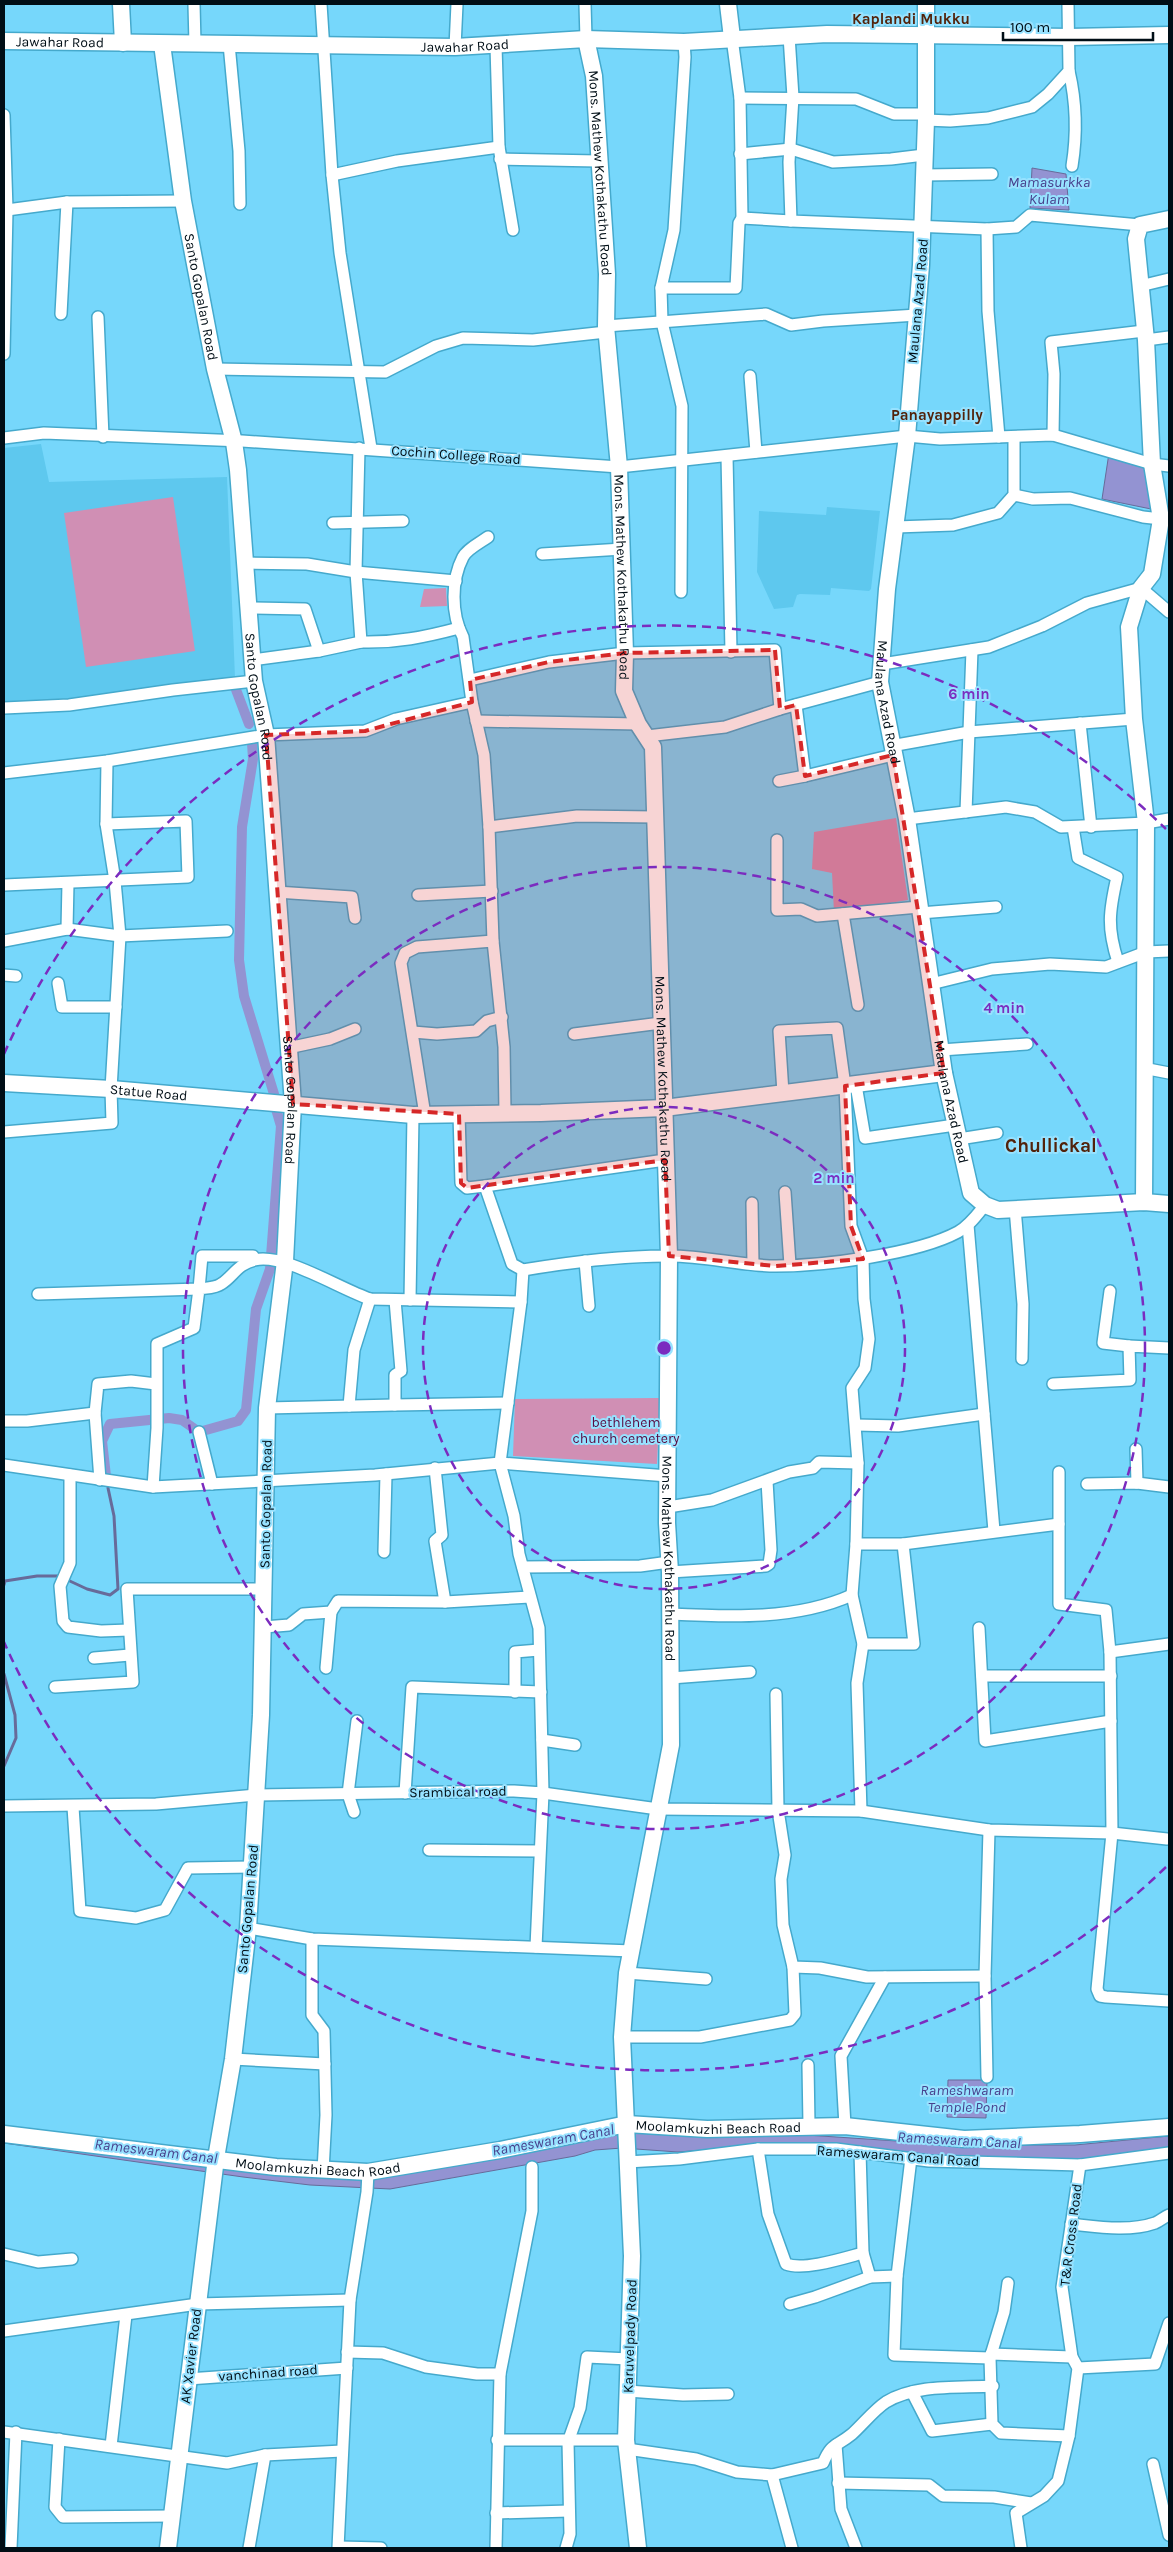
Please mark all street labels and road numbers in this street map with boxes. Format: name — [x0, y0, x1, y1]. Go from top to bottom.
street label: Jawahar Road — [16, 33, 104, 51]
street label: Jawahar Road — [421, 35, 509, 56]
street label: Mons. Mathew Kothakathu Road — [585, 70, 616, 276]
street label: Santo Gopalan Road — [181, 232, 222, 362]
street label: Maulana Azad Road — [904, 238, 932, 364]
street label: Cochin College Road — [391, 442, 521, 468]
street label: Mons. Mathew Kothakathu Road — [611, 474, 634, 680]
street label: Santo Gopalan Road — [242, 632, 276, 761]
street label: Maulana Azad Road — [871, 640, 904, 766]
street label: Mons. Mathew Kothakathu Road — [652, 975, 675, 1182]
street label: Santo Gopalan Road — [280, 1035, 302, 1165]
street label: Maulana Azad Road — [931, 1039, 973, 1165]
street label: Statue Road — [109, 1080, 188, 1104]
street label: Santo Gopalan Road — [256, 1439, 276, 1569]
street label: Mons. Mathew Kothakathu Road — [658, 1455, 679, 1661]
street label: Srambical road — [409, 1783, 507, 1801]
street label: Santo Gopalan Road — [234, 1844, 262, 1974]
street label: Moolamkuzhi Beach Road — [635, 2116, 801, 2138]
street label: Rameswaram Canal Road — [816, 2142, 980, 2170]
street label: Moolamkuzhi Beach Road — [234, 2154, 402, 2181]
street label: T&R Cross Road — [1056, 2183, 1086, 2287]
street label: Karuvelpady Road — [620, 2279, 640, 2393]
street label: AK Xavier Road — [177, 2308, 205, 2404]
street label: vanchinad road — [218, 2361, 318, 2385]

